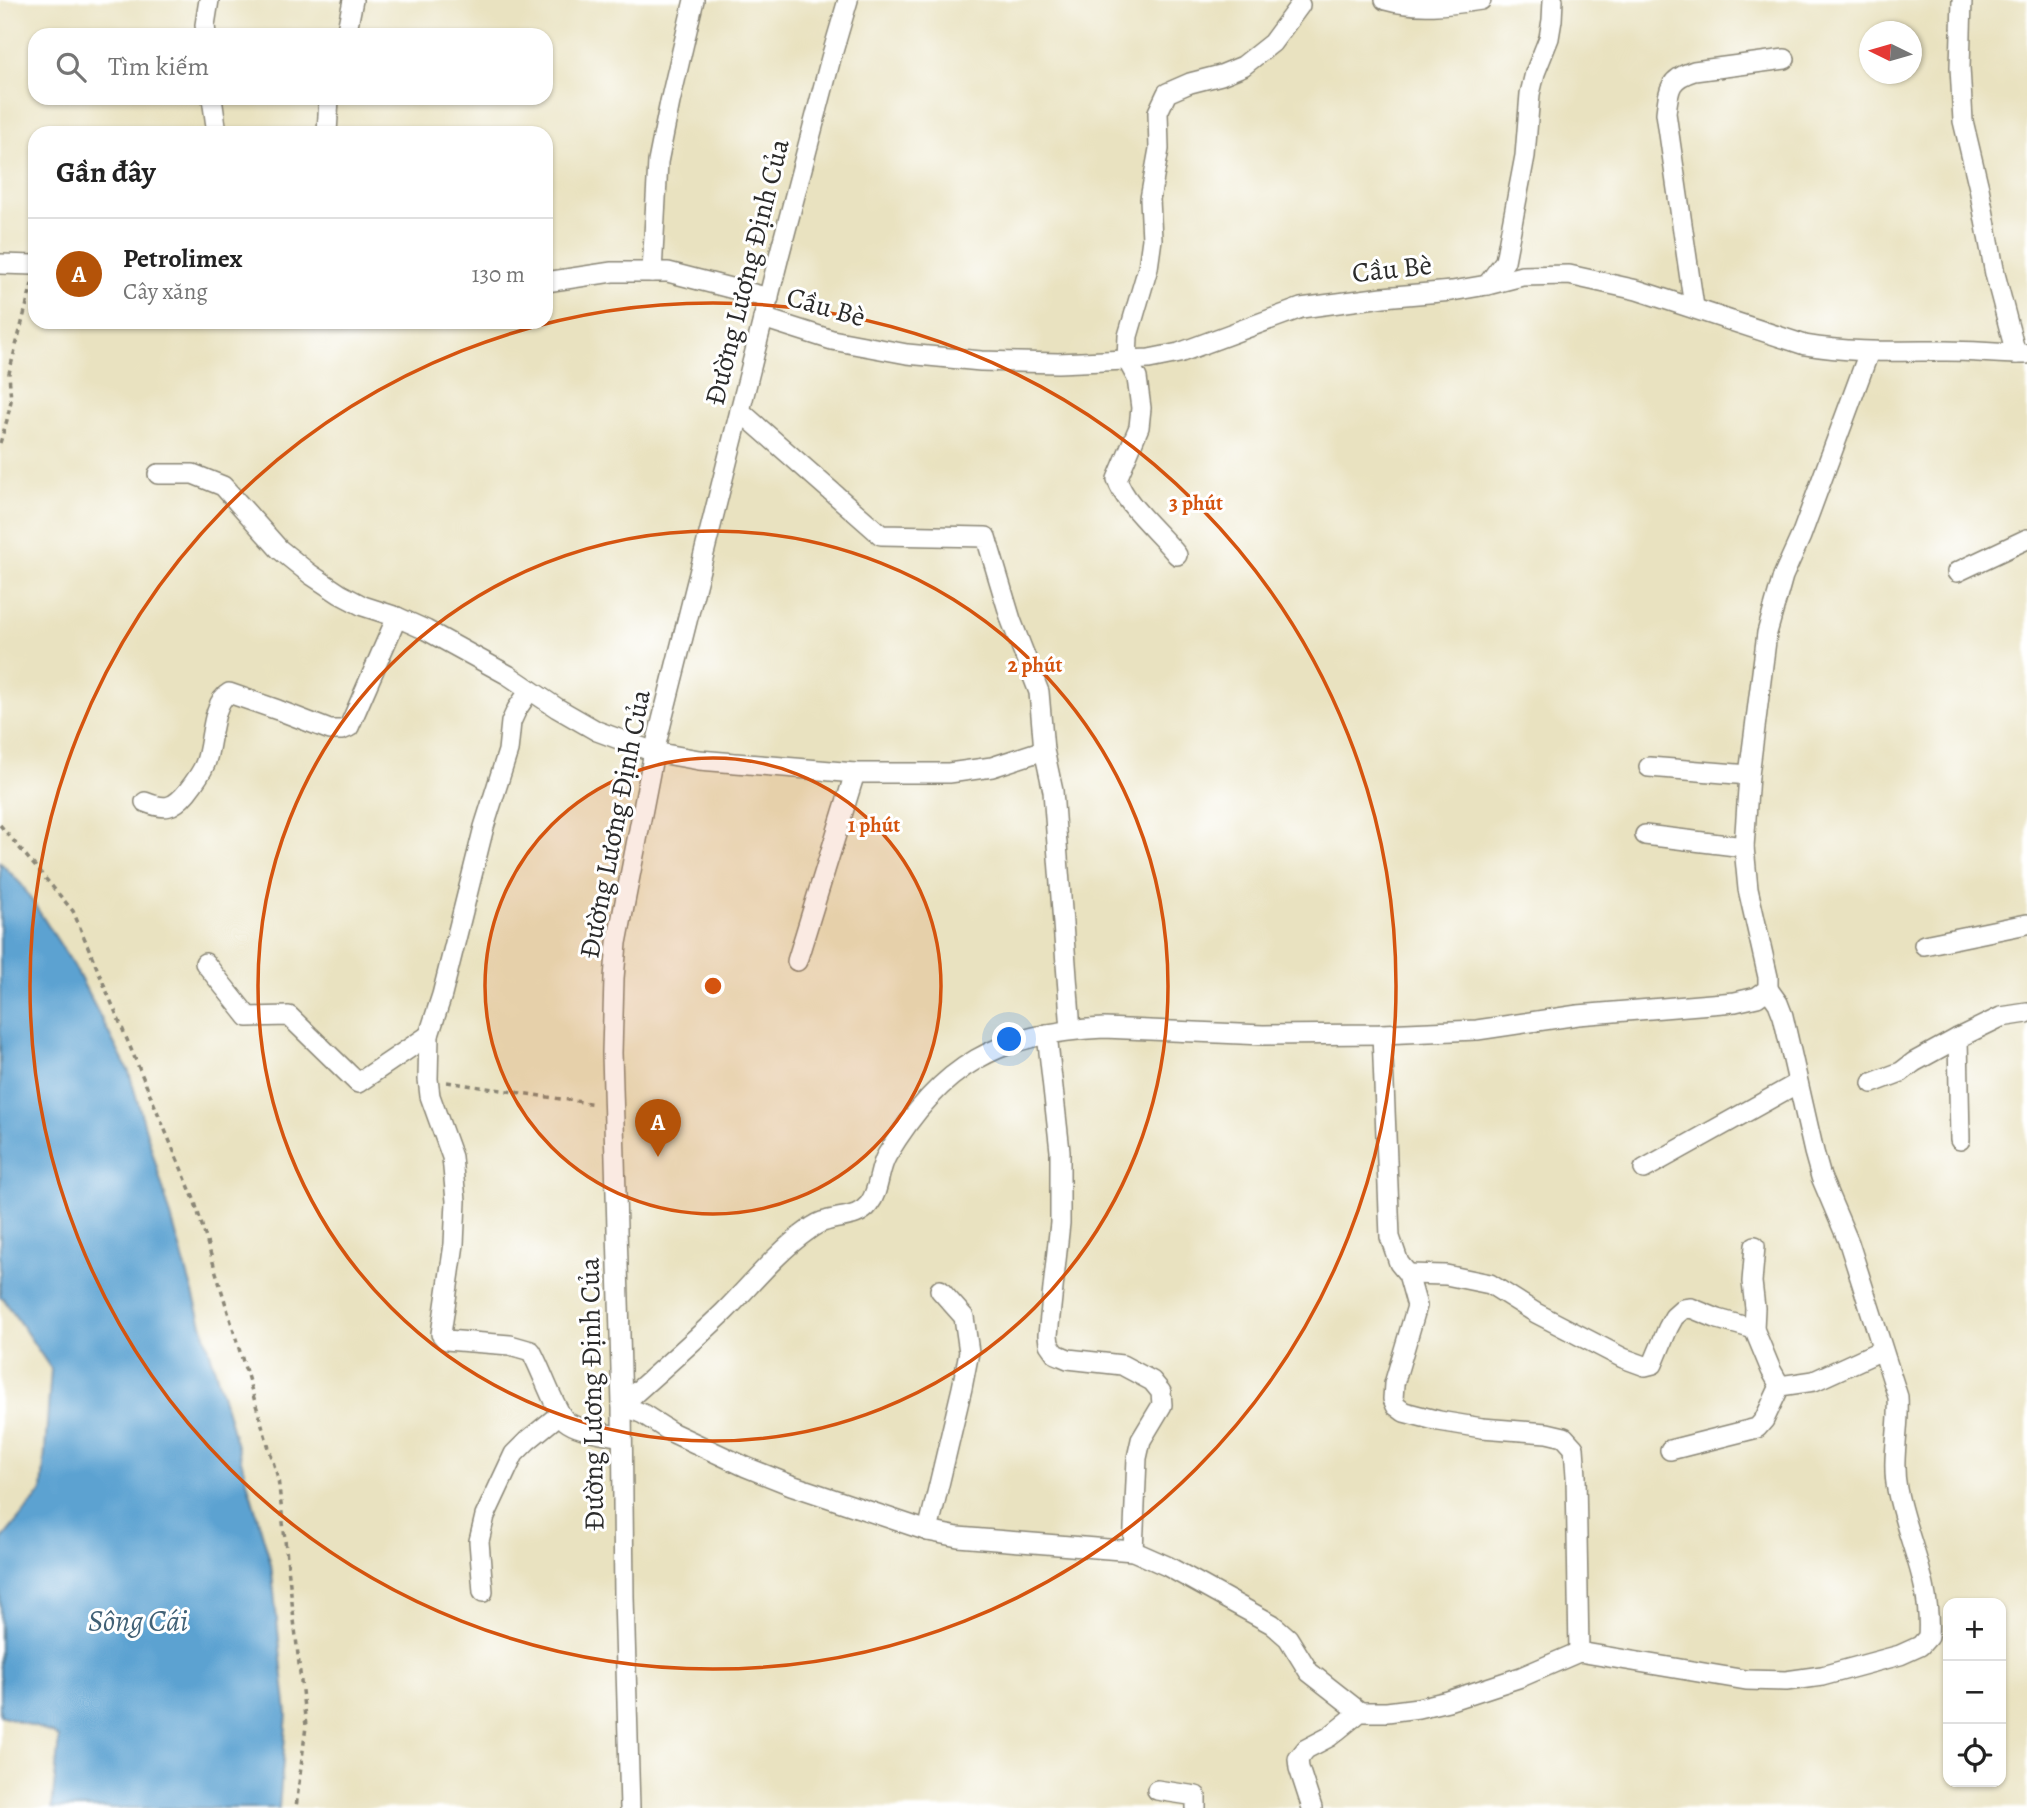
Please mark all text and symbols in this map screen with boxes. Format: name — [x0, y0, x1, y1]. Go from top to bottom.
north arrow — [1859, 21, 1922, 84]
search box — [28, 28, 553, 105]
icon: search — [52, 48, 90, 86]
text: Tìm kiếm — [108, 49, 209, 84]
street label: Đường Lương Định Của — [696, 135, 798, 409]
text: Gần đây — [56, 152, 156, 192]
text: Petrolimex — [123, 241, 242, 276]
street label: Cầu Bè — [1350, 246, 1434, 292]
text: A — [72, 259, 86, 290]
text: 130 m — [472, 259, 525, 290]
text: Cây xăng — [123, 276, 208, 307]
street label: Cầu Bè — [782, 278, 870, 336]
text: 3 phút — [1169, 489, 1223, 517]
text: 2 phút — [1008, 651, 1062, 679]
street label: Đường Lương Định Của — [570, 686, 660, 962]
text: 1 phút — [848, 811, 900, 839]
centre of rings — [701, 974, 725, 998]
your location — [992, 1022, 1026, 1056]
pin: A — [635, 1099, 681, 1157]
street label: Đường Lương Định Của — [571, 1257, 613, 1531]
map controls — [1943, 1598, 2006, 1787]
button: + — [1943, 1598, 2006, 1661]
water label: Sông Cái — [88, 1601, 188, 1641]
button: − — [1943, 1661, 2006, 1724]
button: locate — [1943, 1724, 2006, 1787]

